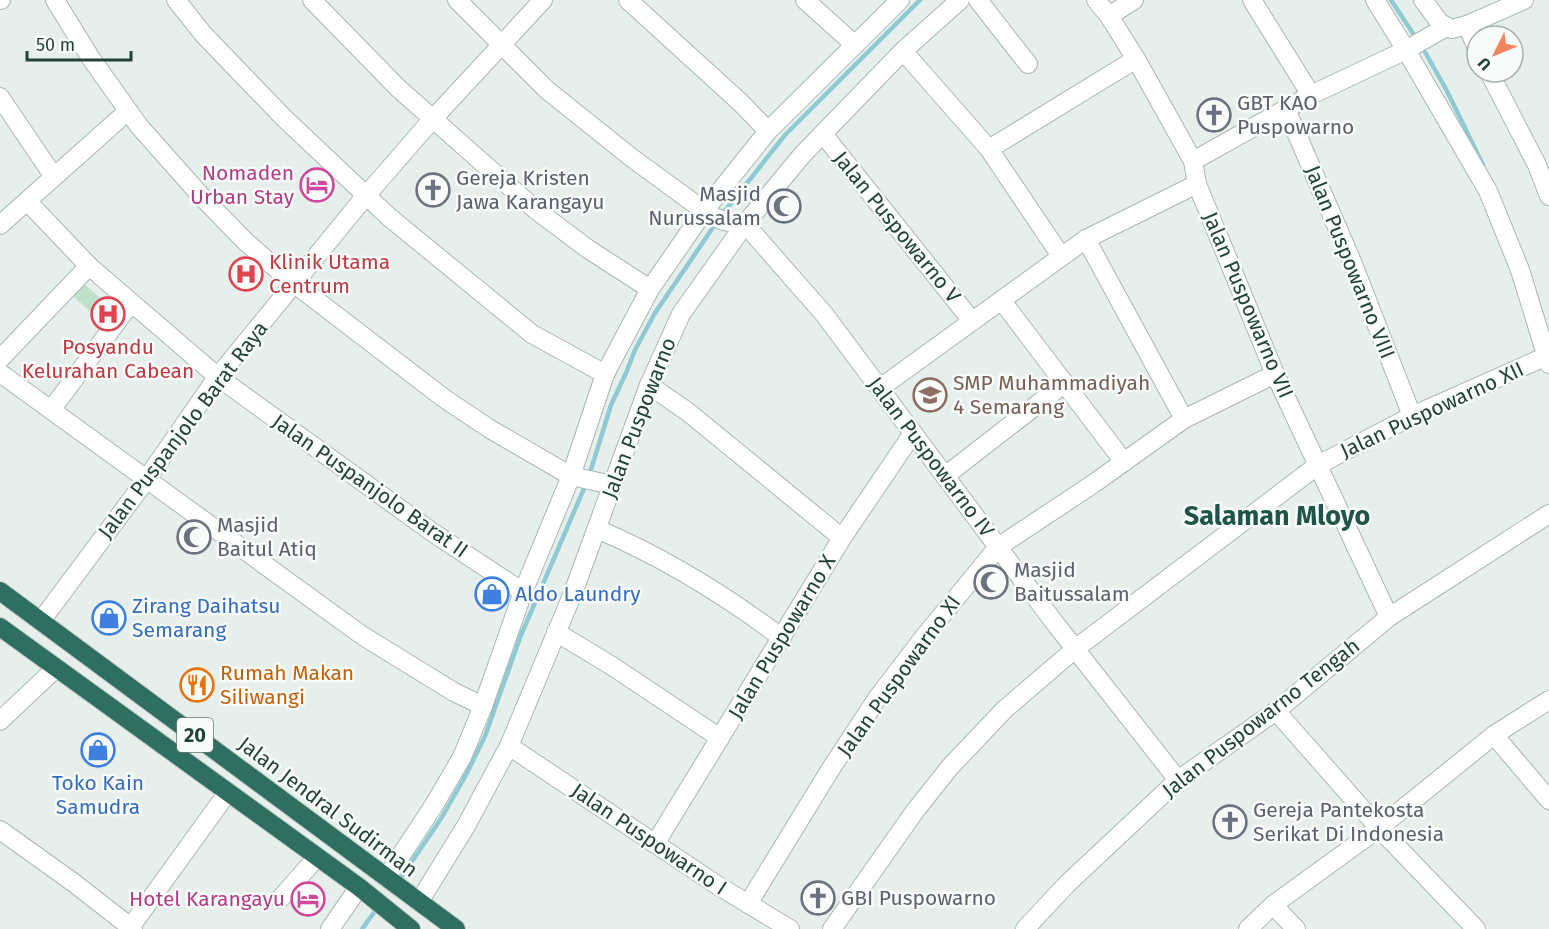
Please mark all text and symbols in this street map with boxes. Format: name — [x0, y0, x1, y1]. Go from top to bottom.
scale bar — [27, 24, 130, 62]
north arrow — [1465, 24, 1525, 84]
text: 50 m — [36, 34, 75, 56]
text: U — [1474, 54, 1495, 74]
place label: GBT KAO Puspowarno — [1237, 90, 1354, 140]
church icon: GBT KAO Puspowarno — [1196, 97, 1232, 133]
street label: Jalan Puspowarno V — [828, 146, 966, 308]
place label: Nomaden Urban Stay — [190, 160, 295, 210]
street label: Jalan Puspowarno VIII — [1299, 162, 1401, 362]
place label: Gereja Kristen Jawa Karangayu — [456, 165, 604, 215]
hotel icon: Nomaden Urban Stay — [299, 167, 335, 203]
church icon: Gereja Kristen Jawa Karangayu — [415, 172, 451, 208]
place label: Masjid Nurussalam — [648, 181, 761, 231]
mosque icon: Masjid Nurussalam — [766, 188, 802, 224]
street label: Jalan Puspowarno VII — [1197, 208, 1299, 402]
place label: Klinik Utama Centrum — [269, 249, 390, 299]
hospital icon: Klinik Utama Centrum — [228, 256, 264, 292]
hospital icon: Posyandu Kelurahan Cabean — [90, 296, 126, 332]
street label: Jalan Puspanjolo Barat Raya — [93, 316, 273, 544]
place label: Posyandu Kelurahan Cabean — [22, 334, 194, 384]
street label: Jalan Puspowarno — [596, 334, 682, 502]
street label: Jalan Puspowarno XII — [1336, 356, 1528, 464]
place label: SMP Muhammadiyah 4 Semarang — [953, 370, 1150, 420]
street label: Jalan Puspowarno IV — [862, 372, 1000, 542]
school or university icon: SMP Muhammadiyah 4 Semarang — [912, 377, 948, 413]
street label: Jalan Puspanjolo Barat II — [267, 408, 473, 564]
district label: Salaman Mloyo — [1184, 500, 1370, 532]
place label: Masjid Baitul Atiq — [217, 512, 317, 562]
mosque icon: Masjid Baitul Atiq — [176, 519, 212, 555]
street label: Jalan Puspowarno X — [723, 550, 842, 724]
place label: Masjid Baitussalam — [1014, 557, 1130, 607]
mosque icon: Masjid Baitussalam — [973, 564, 1009, 600]
shop icon: Aldo Laundry — [474, 576, 510, 612]
place label: Aldo Laundry — [515, 581, 641, 607]
street label: Jalan Puspowarno XI — [832, 590, 966, 762]
place label: Zirang Daihatsu Semarang — [132, 593, 280, 643]
shop icon: Zirang Daihatsu Semarang — [91, 600, 127, 636]
street label: Jalan Puspowarno Tengah — [1157, 633, 1365, 803]
place label: Rumah Makan Siliwangi — [220, 660, 354, 710]
restaurant icon: Rumah Makan Siliwangi — [179, 667, 215, 703]
road number: 20 — [177, 718, 213, 752]
street label: Jalan Jendral Sudirman — [233, 731, 423, 883]
shop icon: Toko Kain Samudra — [80, 732, 116, 768]
place label: Toko Kain Samudra — [52, 770, 144, 820]
street label: Jalan Puspowarno I — [566, 777, 732, 901]
place label: Gereja Pantekosta Serikat Di Indonesia — [1253, 797, 1444, 847]
church icon: Gereja Pantekosta Serikat Di Indonesia — [1212, 804, 1248, 840]
church icon: GBI Puspowarno — [800, 880, 836, 916]
hotel icon: Hotel Karangayu — [290, 881, 326, 917]
place label: GBI Puspowarno — [841, 885, 996, 911]
place label: Hotel Karangayu — [129, 886, 285, 912]

